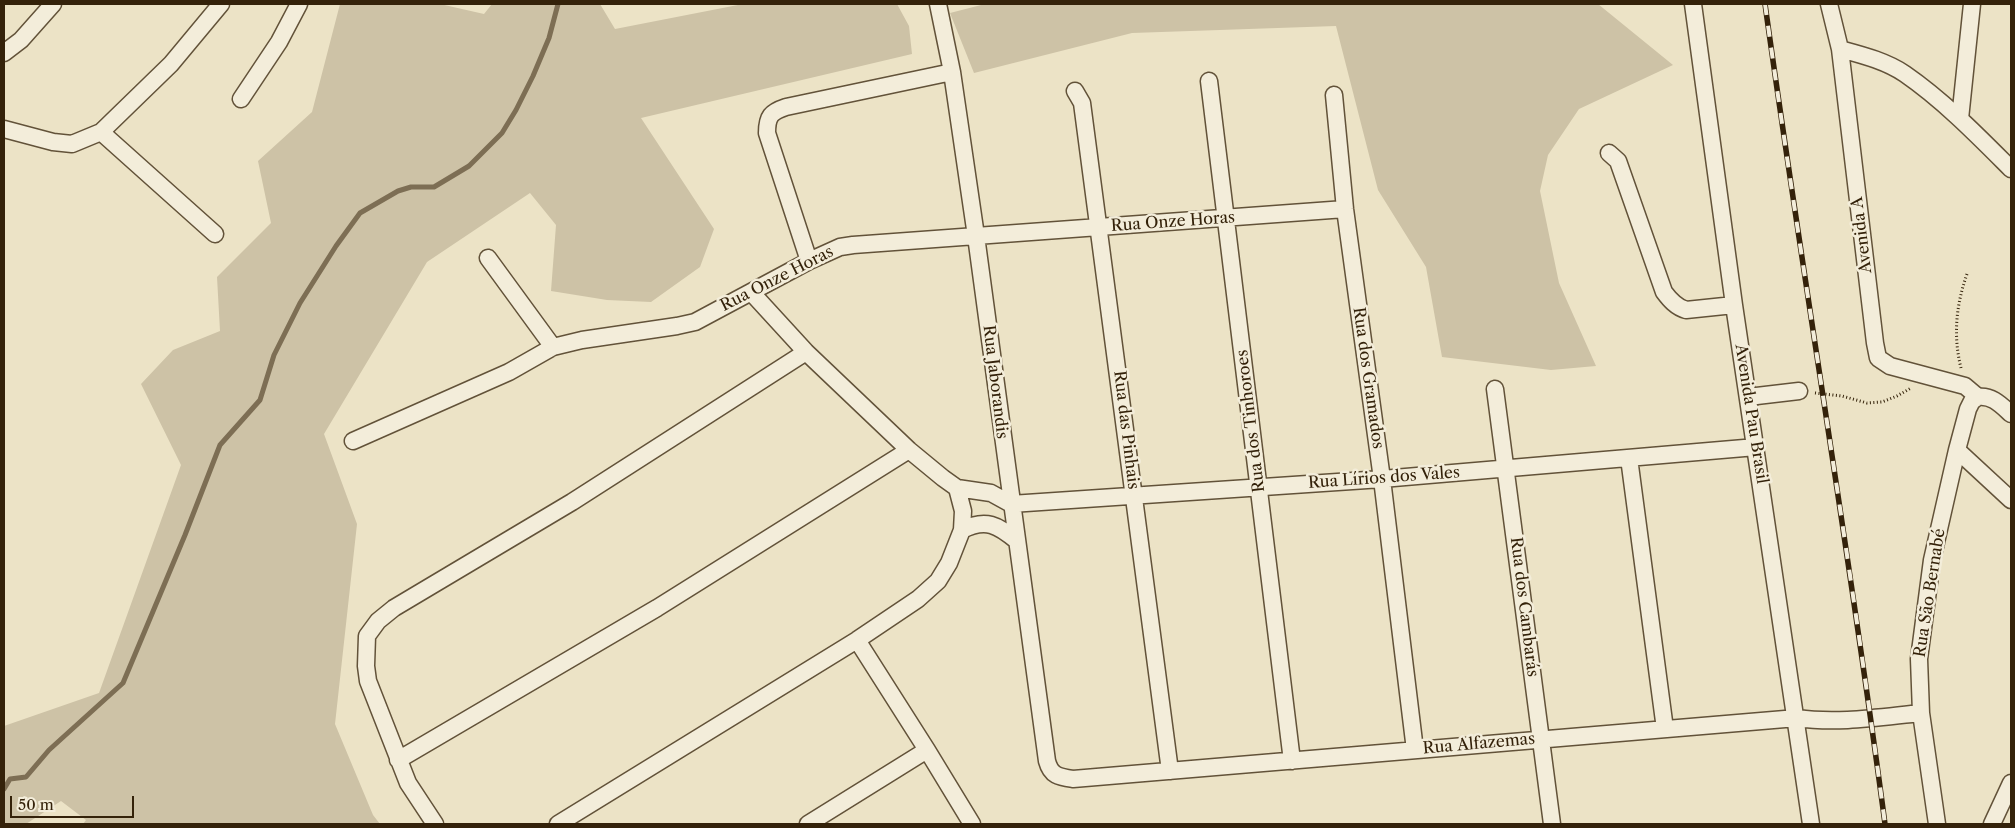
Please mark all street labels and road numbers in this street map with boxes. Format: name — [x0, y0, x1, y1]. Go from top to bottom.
street label: Avenida A — [1848, 196, 1876, 274]
street label: Rua Onze Horas — [1110, 208, 1236, 236]
street label: Rua Onze Horas — [717, 242, 837, 316]
street label: Rua dos Gramados — [1349, 306, 1387, 450]
street label: Rua Jaborandis — [979, 324, 1011, 440]
street label: Avenida Pau Brasil — [1730, 343, 1772, 485]
street label: Rua dos Tinhoroes — [1233, 348, 1269, 494]
street label: Rua das Pinhais — [1109, 370, 1143, 490]
street label: Rua Lírios dos Vales — [1307, 463, 1461, 493]
street label: Rua São Bernabé — [1910, 527, 1950, 659]
street label: Rua dos Cambarás — [1506, 536, 1542, 678]
street label: Rua Alfazemas — [1422, 730, 1536, 758]

